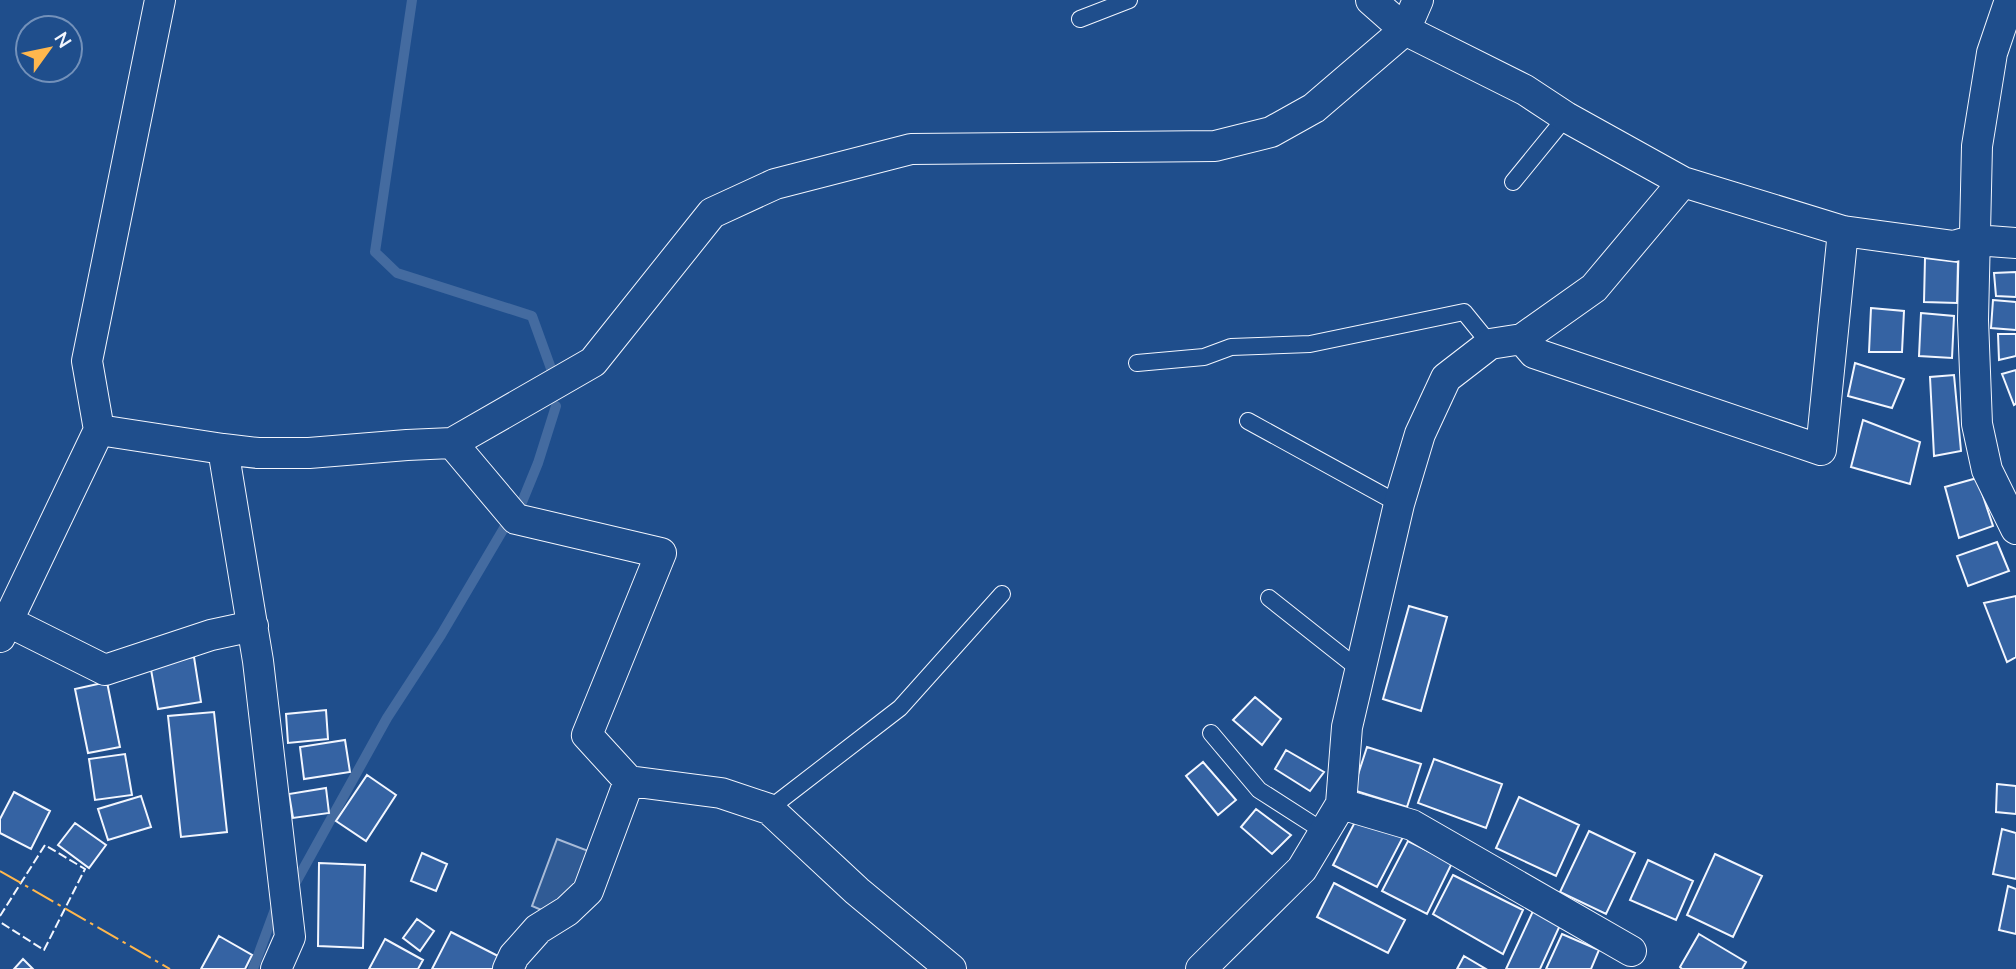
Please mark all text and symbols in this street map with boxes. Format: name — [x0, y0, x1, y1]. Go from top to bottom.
north arrow — [14, 14, 84, 84]
text: N — [48, 27, 77, 53]

